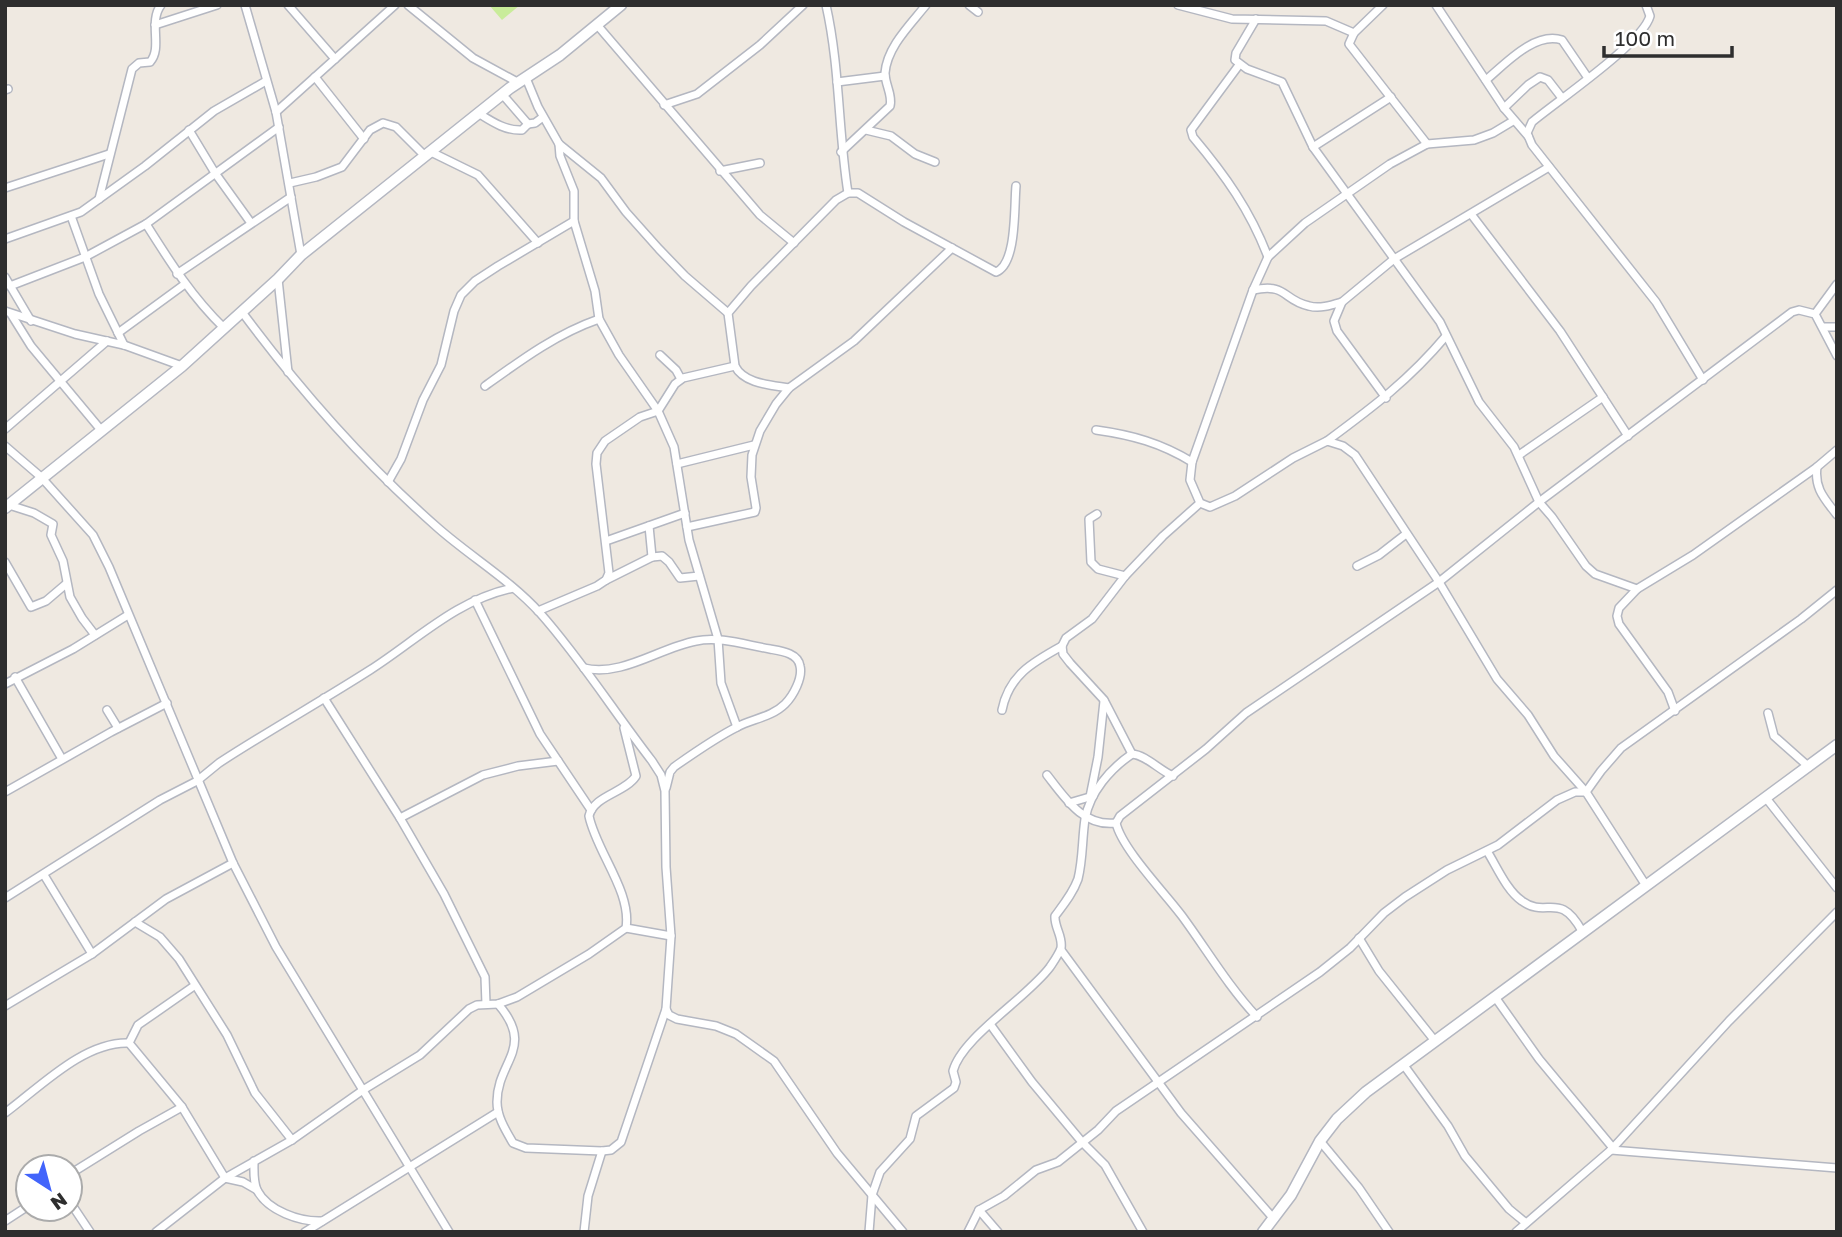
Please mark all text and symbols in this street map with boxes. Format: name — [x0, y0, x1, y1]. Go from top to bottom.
scale bar — [1604, 14, 1732, 58]
text: 100 m — [1615, 25, 1675, 51]
north arrow — [14, 1153, 84, 1223]
text: N — [47, 1189, 72, 1216]

